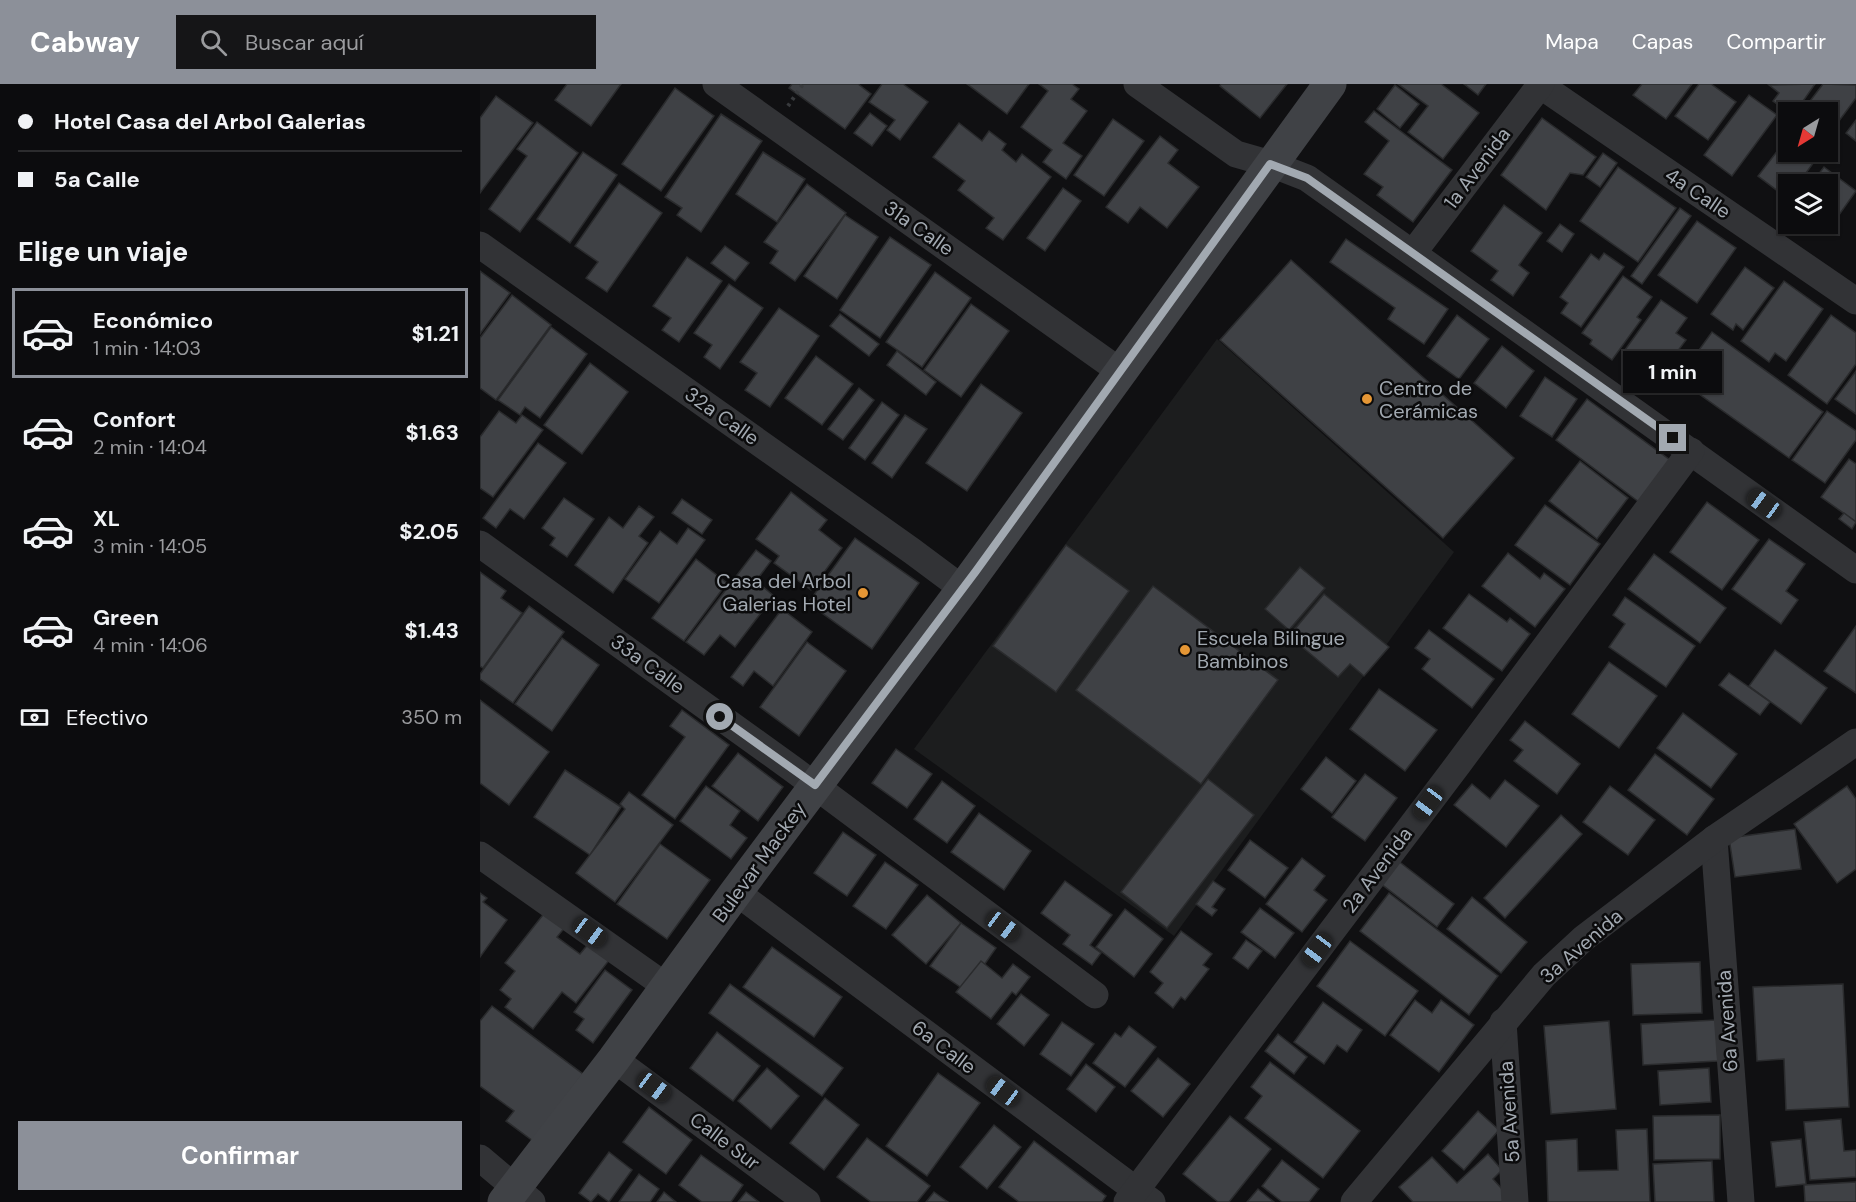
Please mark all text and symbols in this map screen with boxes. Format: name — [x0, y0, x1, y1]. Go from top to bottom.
search box — [176, 15, 596, 69]
text: Cabway — [30, 24, 140, 61]
icon: search — [197, 26, 230, 59]
text: Buscar aquí — [245, 28, 364, 57]
text: Mapa — [1545, 28, 1599, 56]
text: Capas — [1632, 28, 1693, 56]
text: Compartir — [1726, 28, 1826, 56]
north arrow — [1778, 102, 1838, 162]
map controls — [1778, 102, 1838, 234]
text: Hotel Casa del Arbol Galerias — [54, 107, 366, 136]
street label: 1a Avenida — [1438, 122, 1516, 214]
street label: 4a Calle — [1660, 162, 1736, 224]
text: 5a Calle — [54, 165, 140, 194]
button: layers — [1778, 174, 1838, 234]
street label: 31a Calle — [879, 195, 959, 261]
text: Elige un viaje — [18, 234, 188, 269]
icon: car — [21, 306, 75, 360]
text: Económico — [93, 306, 213, 335]
text: $1.21 — [411, 319, 459, 348]
text: 1 min · 14:03 — [93, 335, 201, 361]
callout: 1 min — [1624, 351, 1722, 393]
text: 1 min — [1648, 359, 1697, 385]
place label: Centro de Cerámicas — [1379, 375, 1478, 424]
street label: 32a Calle — [680, 381, 764, 451]
marker: Centro de Cerámicas — [1360, 392, 1374, 406]
icon: car — [21, 405, 75, 459]
text: Confort — [93, 405, 176, 434]
text: $1.63 — [406, 418, 459, 447]
route end — [1659, 424, 1686, 451]
text: 2 min · 14:04 — [93, 434, 207, 460]
car — [1744, 486, 1784, 522]
icon: car — [21, 504, 75, 558]
text: XL — [93, 504, 120, 533]
text: $2.05 — [399, 517, 459, 546]
text: 3 min · 14:05 — [93, 533, 207, 559]
place label: Casa del Arbol Galerias Hotel — [716, 568, 851, 617]
marker: Casa del Arbol Galerias Hotel — [856, 586, 870, 600]
icon: car — [21, 603, 75, 657]
text: Green — [93, 603, 159, 632]
text: $1.43 — [405, 616, 459, 645]
place label: Escuela Bilingue Bambinos — [1197, 625, 1345, 674]
street label: 33a Calle — [606, 628, 690, 700]
text: 4 min · 14:06 — [93, 632, 208, 658]
marker: Escuela Bilingue Bambinos — [1178, 643, 1192, 657]
icon: cash — [18, 701, 51, 734]
text: Efectivo — [66, 703, 148, 732]
route start — [706, 703, 733, 730]
text: 350 m — [401, 704, 462, 730]
car — [1410, 783, 1446, 823]
street label: Bulevar Mackey — [706, 796, 812, 928]
street label: 2a Avenida — [1336, 822, 1418, 918]
street label: 3a Avenida — [1534, 903, 1628, 989]
car — [983, 908, 1023, 944]
car — [570, 914, 610, 950]
car — [1299, 930, 1335, 970]
street label: 6a Avenida — [1710, 969, 1744, 1073]
street label: 6a Calle — [907, 1014, 981, 1080]
street label: 5a Avenida — [1492, 1060, 1526, 1164]
car — [634, 1069, 674, 1105]
car — [983, 1073, 1023, 1109]
street label: Calle Sur — [685, 1106, 765, 1176]
button: Confirmar — [18, 1121, 462, 1190]

